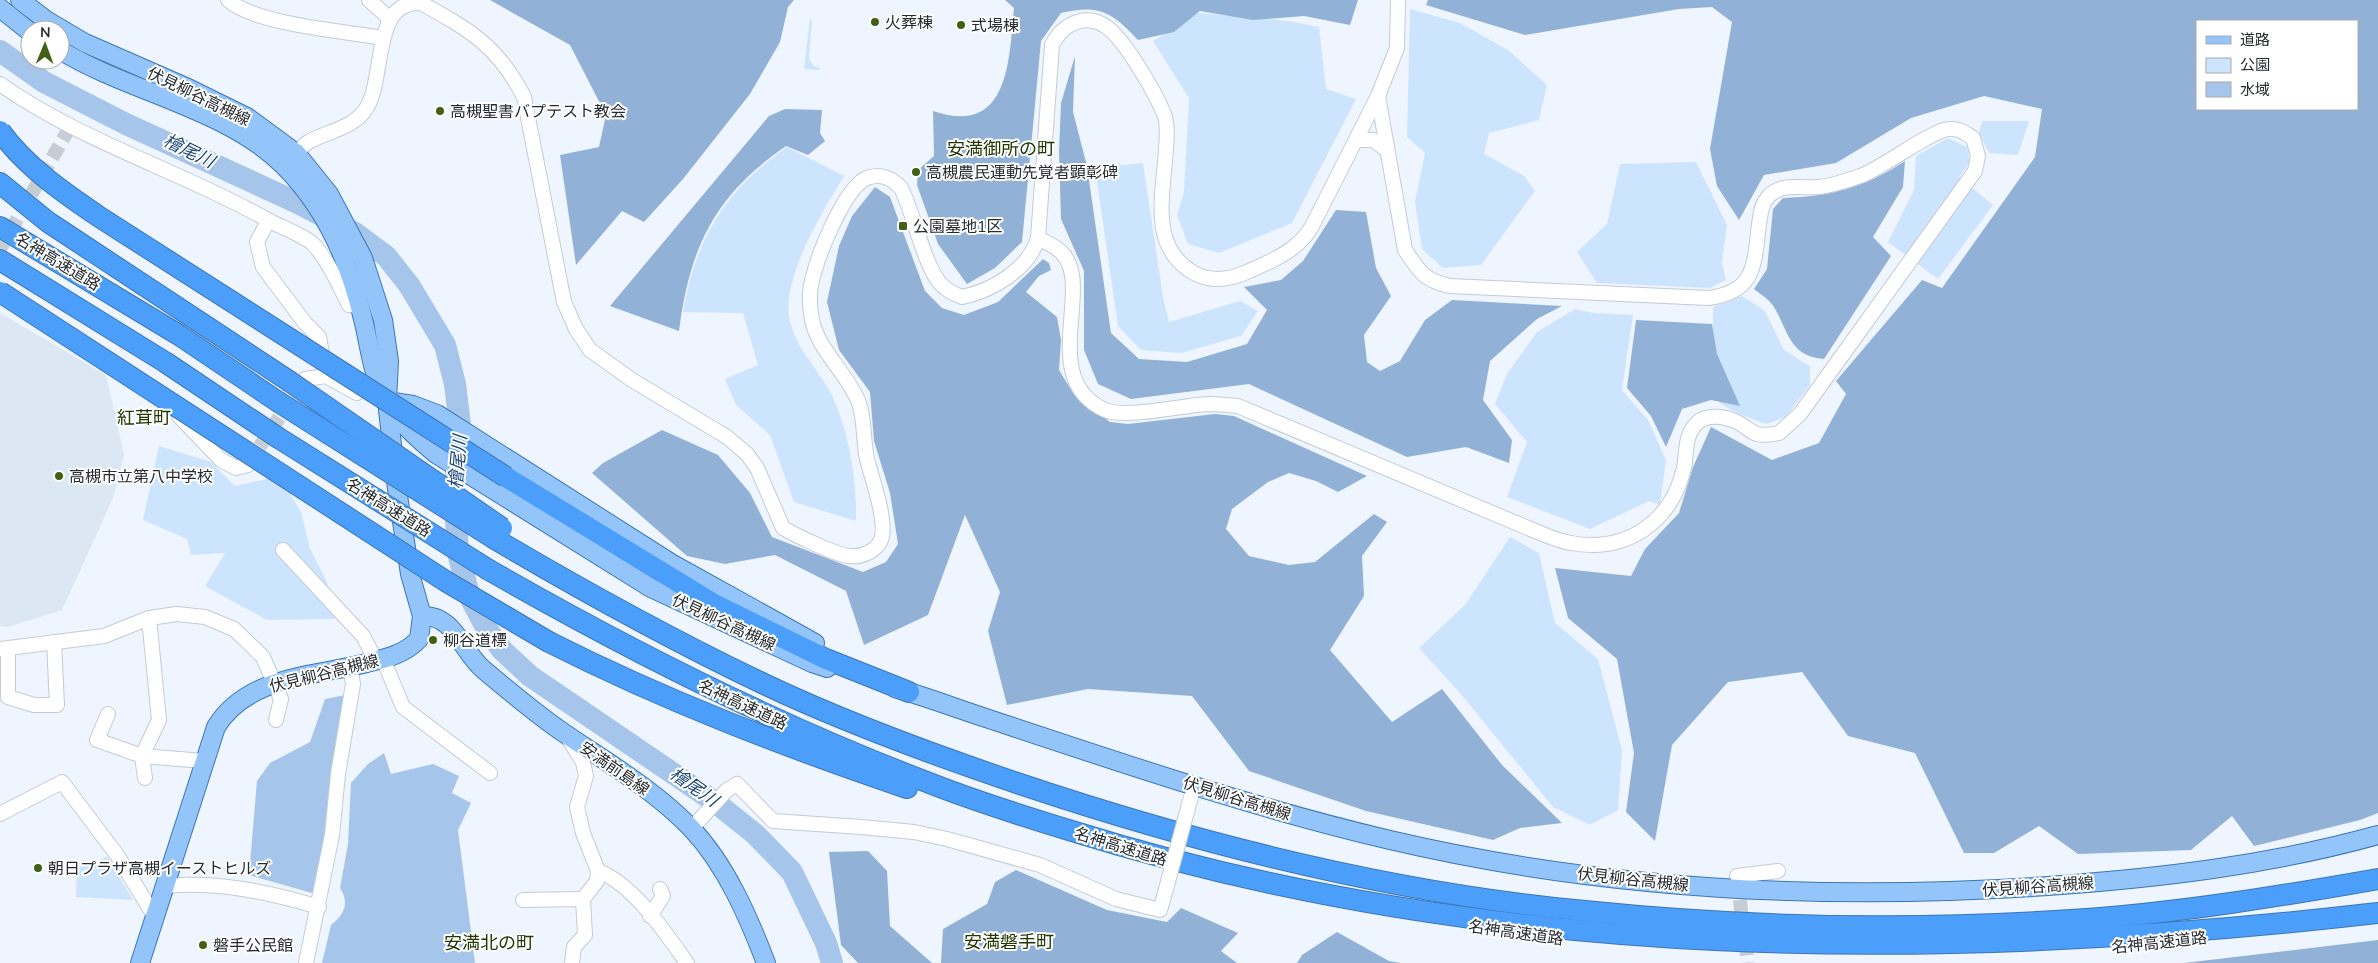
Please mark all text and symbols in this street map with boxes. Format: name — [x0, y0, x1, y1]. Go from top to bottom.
place label: 火葬棟 — [885, 12, 933, 34]
place label: 式場棟 — [971, 15, 1019, 37]
marker: 火葬棟 — [869, 16, 881, 28]
marker: 式場棟 — [955, 19, 967, 31]
north arrow — [20, 20, 70, 70]
legend — [2196, 20, 2358, 110]
text: N — [40, 23, 51, 42]
text: 道路 — [2240, 30, 2270, 50]
text: 公園 — [2240, 55, 2270, 75]
street label: 伏見柳谷高槻線 — [143, 62, 254, 131]
text: 水域 — [2240, 80, 2270, 100]
place label: 高槻聖書バプテスト教会 — [450, 101, 626, 123]
marker: 高槻聖書バプテスト教会 — [434, 105, 446, 117]
water label: 檜尾川 — [159, 128, 220, 174]
district label: 安満御所の町 — [947, 137, 1055, 161]
place label: 高槻農民運動先覚者顕彰碑 — [926, 162, 1118, 184]
marker: 高槻農民運動先覚者顕彰碑 — [910, 166, 922, 178]
place label: 公園墓地1区 — [913, 216, 1003, 238]
marker: 公園墓地1区 — [897, 220, 909, 232]
street label: 名神高速道路 — [11, 228, 104, 296]
district label: 紅茸町 — [117, 406, 171, 430]
water label: 檜尾川 — [444, 432, 472, 490]
place label: 高槻市立第八中学校 — [69, 466, 213, 488]
marker: 高槻市立第八中学校 — [53, 470, 65, 482]
street label: 名神高速道路 — [342, 473, 435, 543]
street label: 伏見柳谷高槻線 — [668, 589, 779, 657]
place label: 柳谷道標 — [443, 630, 507, 652]
marker: 柳谷道標 — [427, 634, 439, 646]
street label: 伏見柳谷高槻線 — [267, 650, 381, 698]
street label: 名神高速道路 — [694, 675, 791, 735]
street label: 安満前島線 — [575, 737, 654, 801]
water label: 檜尾川 — [665, 762, 725, 813]
street label: 伏見柳谷高槻線 — [1180, 772, 1293, 826]
street label: 名神高速道路 — [1072, 822, 1170, 872]
place label: 朝日プラザ高槻イーストヒルズ — [48, 858, 271, 880]
marker: 朝日プラザ高槻イーストヒルズ — [32, 862, 44, 874]
street label: 伏見柳谷高槻線 — [1576, 863, 1690, 897]
street label: 伏見柳谷高槻線 — [1981, 872, 2095, 902]
street label: 名神高速道路 — [1467, 915, 1565, 951]
street label: 名神高速道路 — [2110, 927, 2208, 959]
district label: 安満磐手町 — [964, 930, 1054, 954]
district label: 安満北の町 — [444, 931, 534, 955]
place label: 磐手公民館 — [213, 935, 293, 957]
marker: 磐手公民館 — [197, 939, 209, 951]

